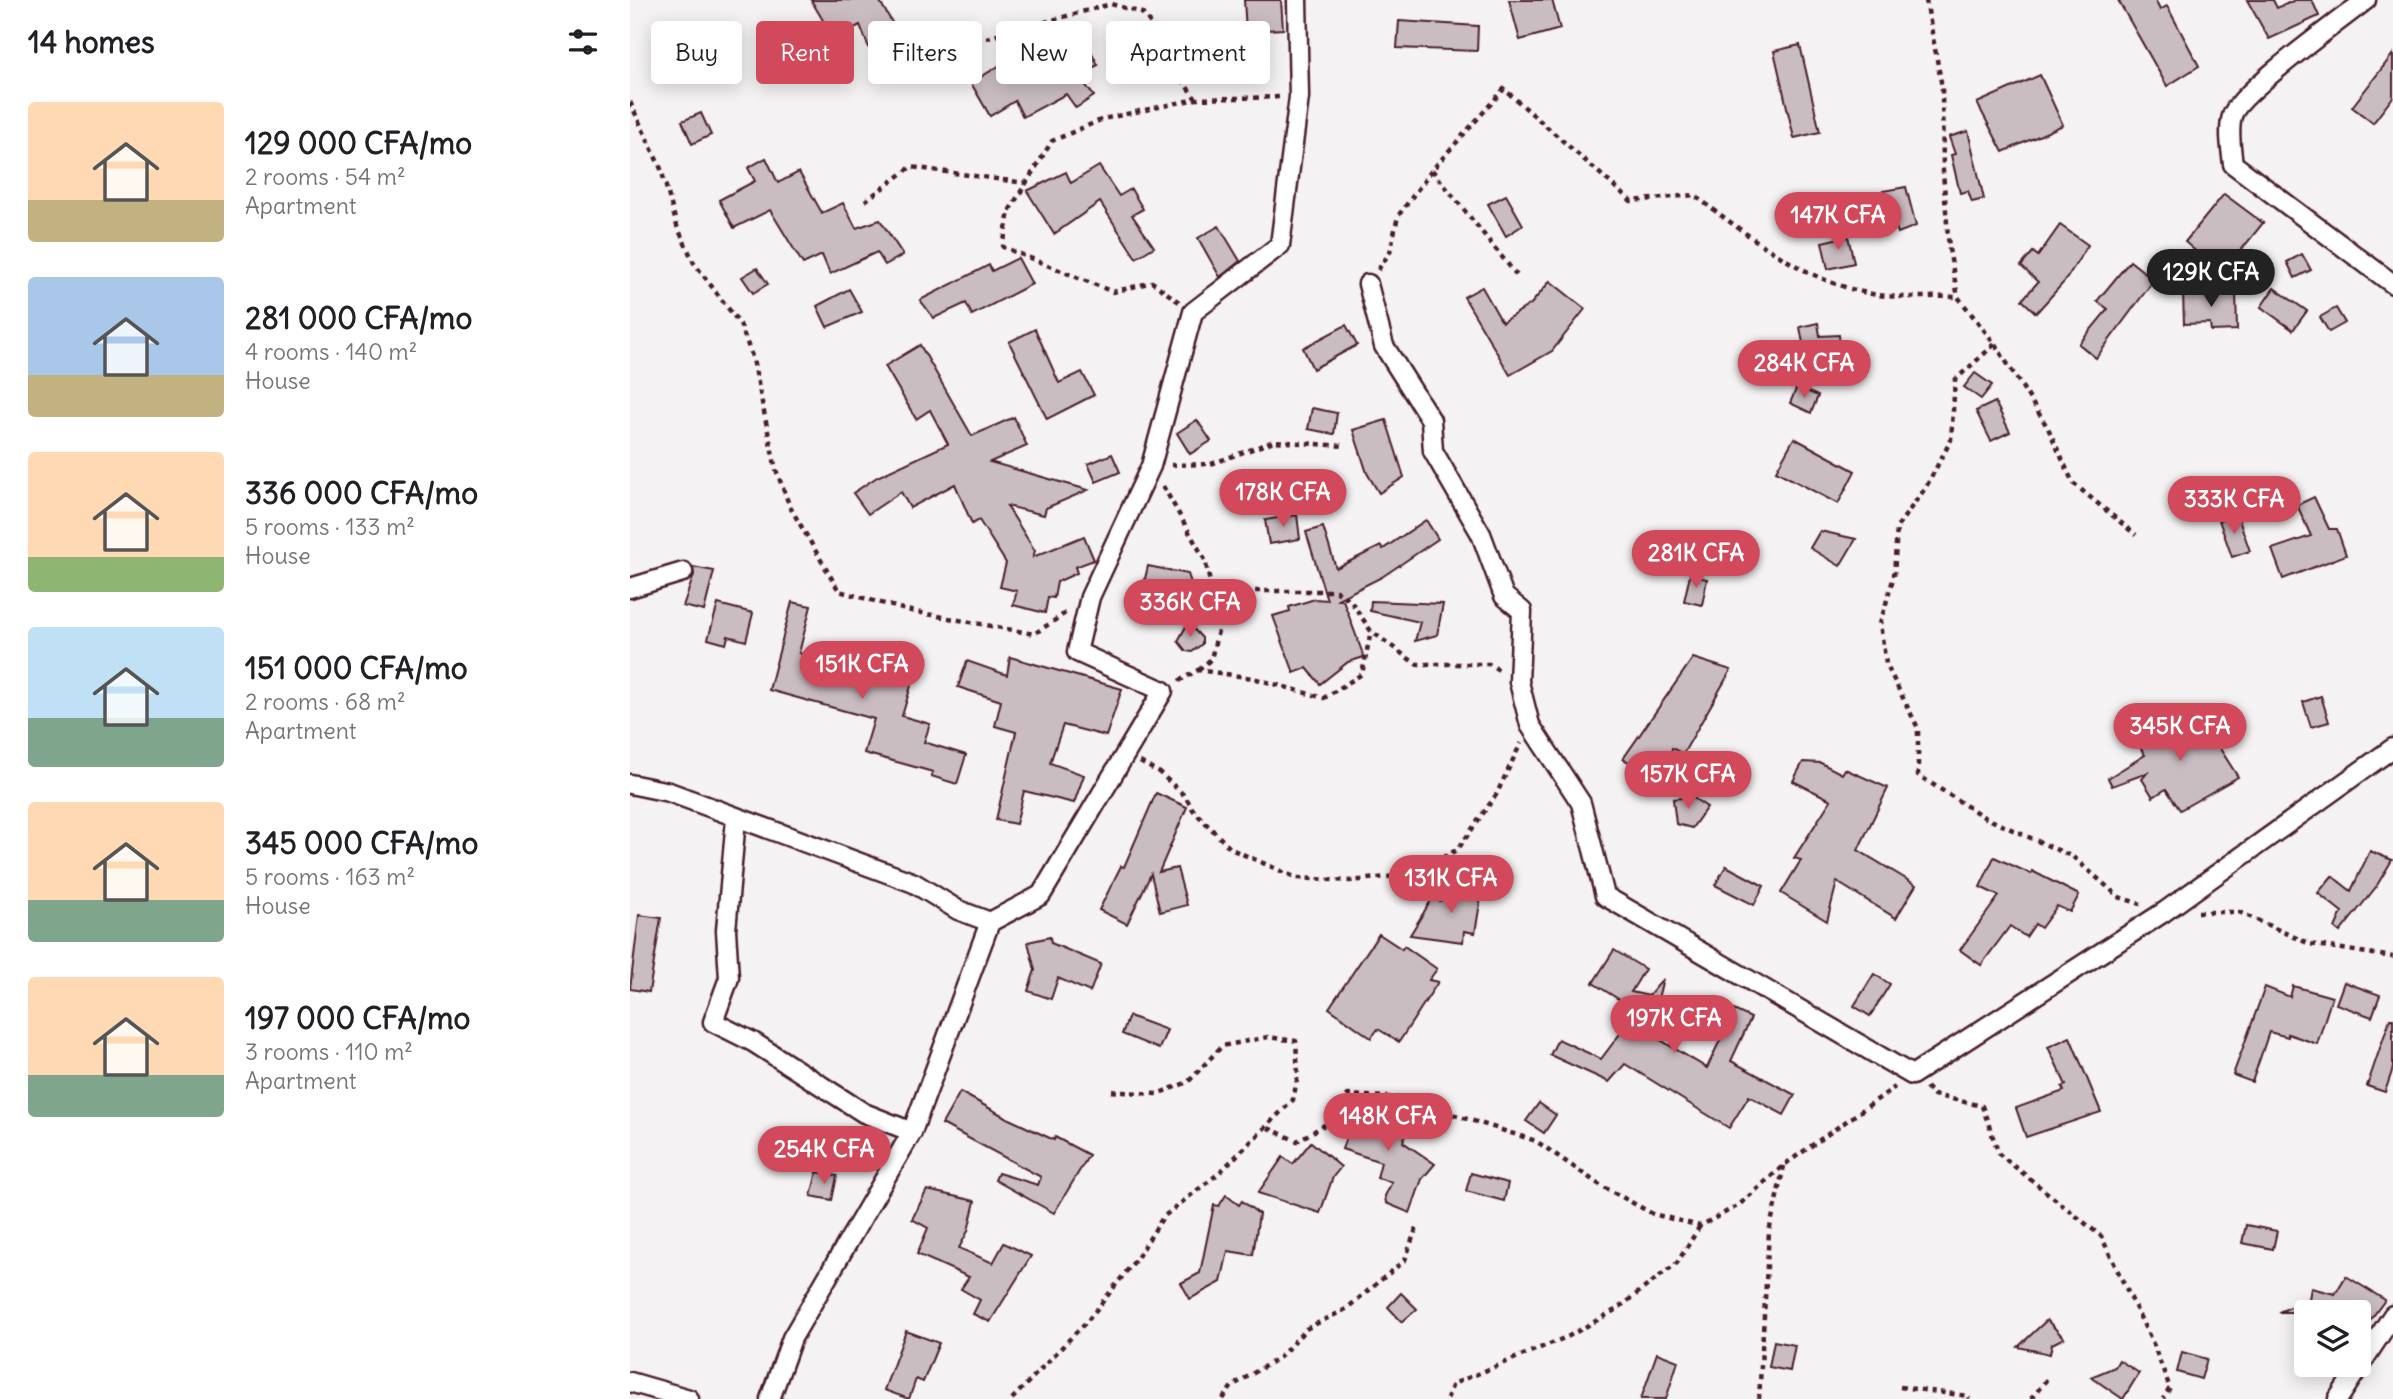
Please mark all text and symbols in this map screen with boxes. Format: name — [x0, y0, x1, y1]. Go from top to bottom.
chip: Buy — [651, 21, 742, 84]
chip: Rent — [756, 21, 854, 84]
chip: Filters — [868, 21, 982, 84]
chip: New — [996, 21, 1092, 84]
chip: Apartment — [1106, 21, 1270, 84]
text: 14 homes — [28, 23, 155, 61]
icon: filters — [564, 23, 602, 61]
text: 129 000 CFA/mo — [245, 124, 472, 162]
icon: home — [84, 130, 168, 214]
text: 2 rooms · 54 m² — [245, 162, 406, 191]
text: Apartment — [245, 191, 357, 220]
pin: 147K CFA — [1766, 192, 1910, 252]
text: 147K CFA — [1791, 200, 1885, 229]
pin: 129K CFA — [2139, 250, 2283, 309]
text: 129K CFA — [2163, 257, 2259, 286]
text: 281 000 CFA/mo — [245, 299, 472, 337]
icon: home — [84, 305, 168, 389]
text: 4 rooms · 140 m² — [245, 337, 417, 366]
pin: 284K CFA — [1732, 340, 1876, 400]
text: 284K CFA — [1754, 348, 1854, 377]
text: House — [245, 366, 311, 395]
pin: 178K CFA — [1211, 470, 1355, 529]
text: 336 000 CFA/mo — [245, 474, 478, 512]
pin: 333K CFA — [2162, 476, 2306, 536]
text: 178K CFA — [1235, 477, 1331, 506]
icon: home — [84, 480, 168, 564]
text: 333K CFA — [2184, 484, 2284, 513]
text: 5 rooms · 133 m² — [245, 512, 415, 541]
pin: 281K CFA — [1624, 530, 1768, 590]
text: 281K CFA — [1648, 538, 1744, 567]
text: House — [245, 541, 311, 570]
pin: 336K CFA — [1118, 580, 1262, 639]
text: 336K CFA — [1140, 587, 1240, 616]
pin: 151K CFA — [790, 642, 934, 701]
text: 151 000 CFA/mo — [245, 649, 468, 687]
text: 151K CFA — [816, 649, 908, 678]
icon: home — [84, 655, 168, 739]
text: 2 rooms · 68 m² — [245, 687, 406, 716]
pin: 345K CFA — [2108, 704, 2252, 763]
text: 345K CFA — [2129, 711, 2231, 740]
text: Apartment — [245, 716, 357, 745]
pin: 157K CFA — [1616, 752, 1760, 811]
text: 157K CFA — [1640, 759, 1736, 788]
text: 345 000 CFA/mo — [245, 824, 478, 862]
icon: home — [84, 830, 168, 914]
pin: 131K CFA — [1379, 856, 1523, 915]
text: 5 rooms · 163 m² — [245, 862, 415, 891]
text: 131K CFA — [1405, 863, 1497, 892]
text: House — [245, 891, 311, 920]
pin: 197K CFA — [1602, 996, 1746, 1055]
text: 197 000 CFA/mo — [245, 999, 470, 1037]
text: 197K CFA — [1626, 1003, 1722, 1032]
icon: home — [84, 1005, 168, 1089]
text: 3 rooms · 110 m² — [245, 1037, 413, 1066]
text: Apartment — [245, 1066, 357, 1095]
pin: 148K CFA — [1316, 1094, 1460, 1153]
text: 148K CFA — [1339, 1101, 1437, 1130]
pin: 254K CFA — [752, 1126, 896, 1186]
text: 254K CFA — [774, 1134, 874, 1163]
map controls — [2294, 1300, 2371, 1377]
button: layers — [2294, 1300, 2371, 1377]

